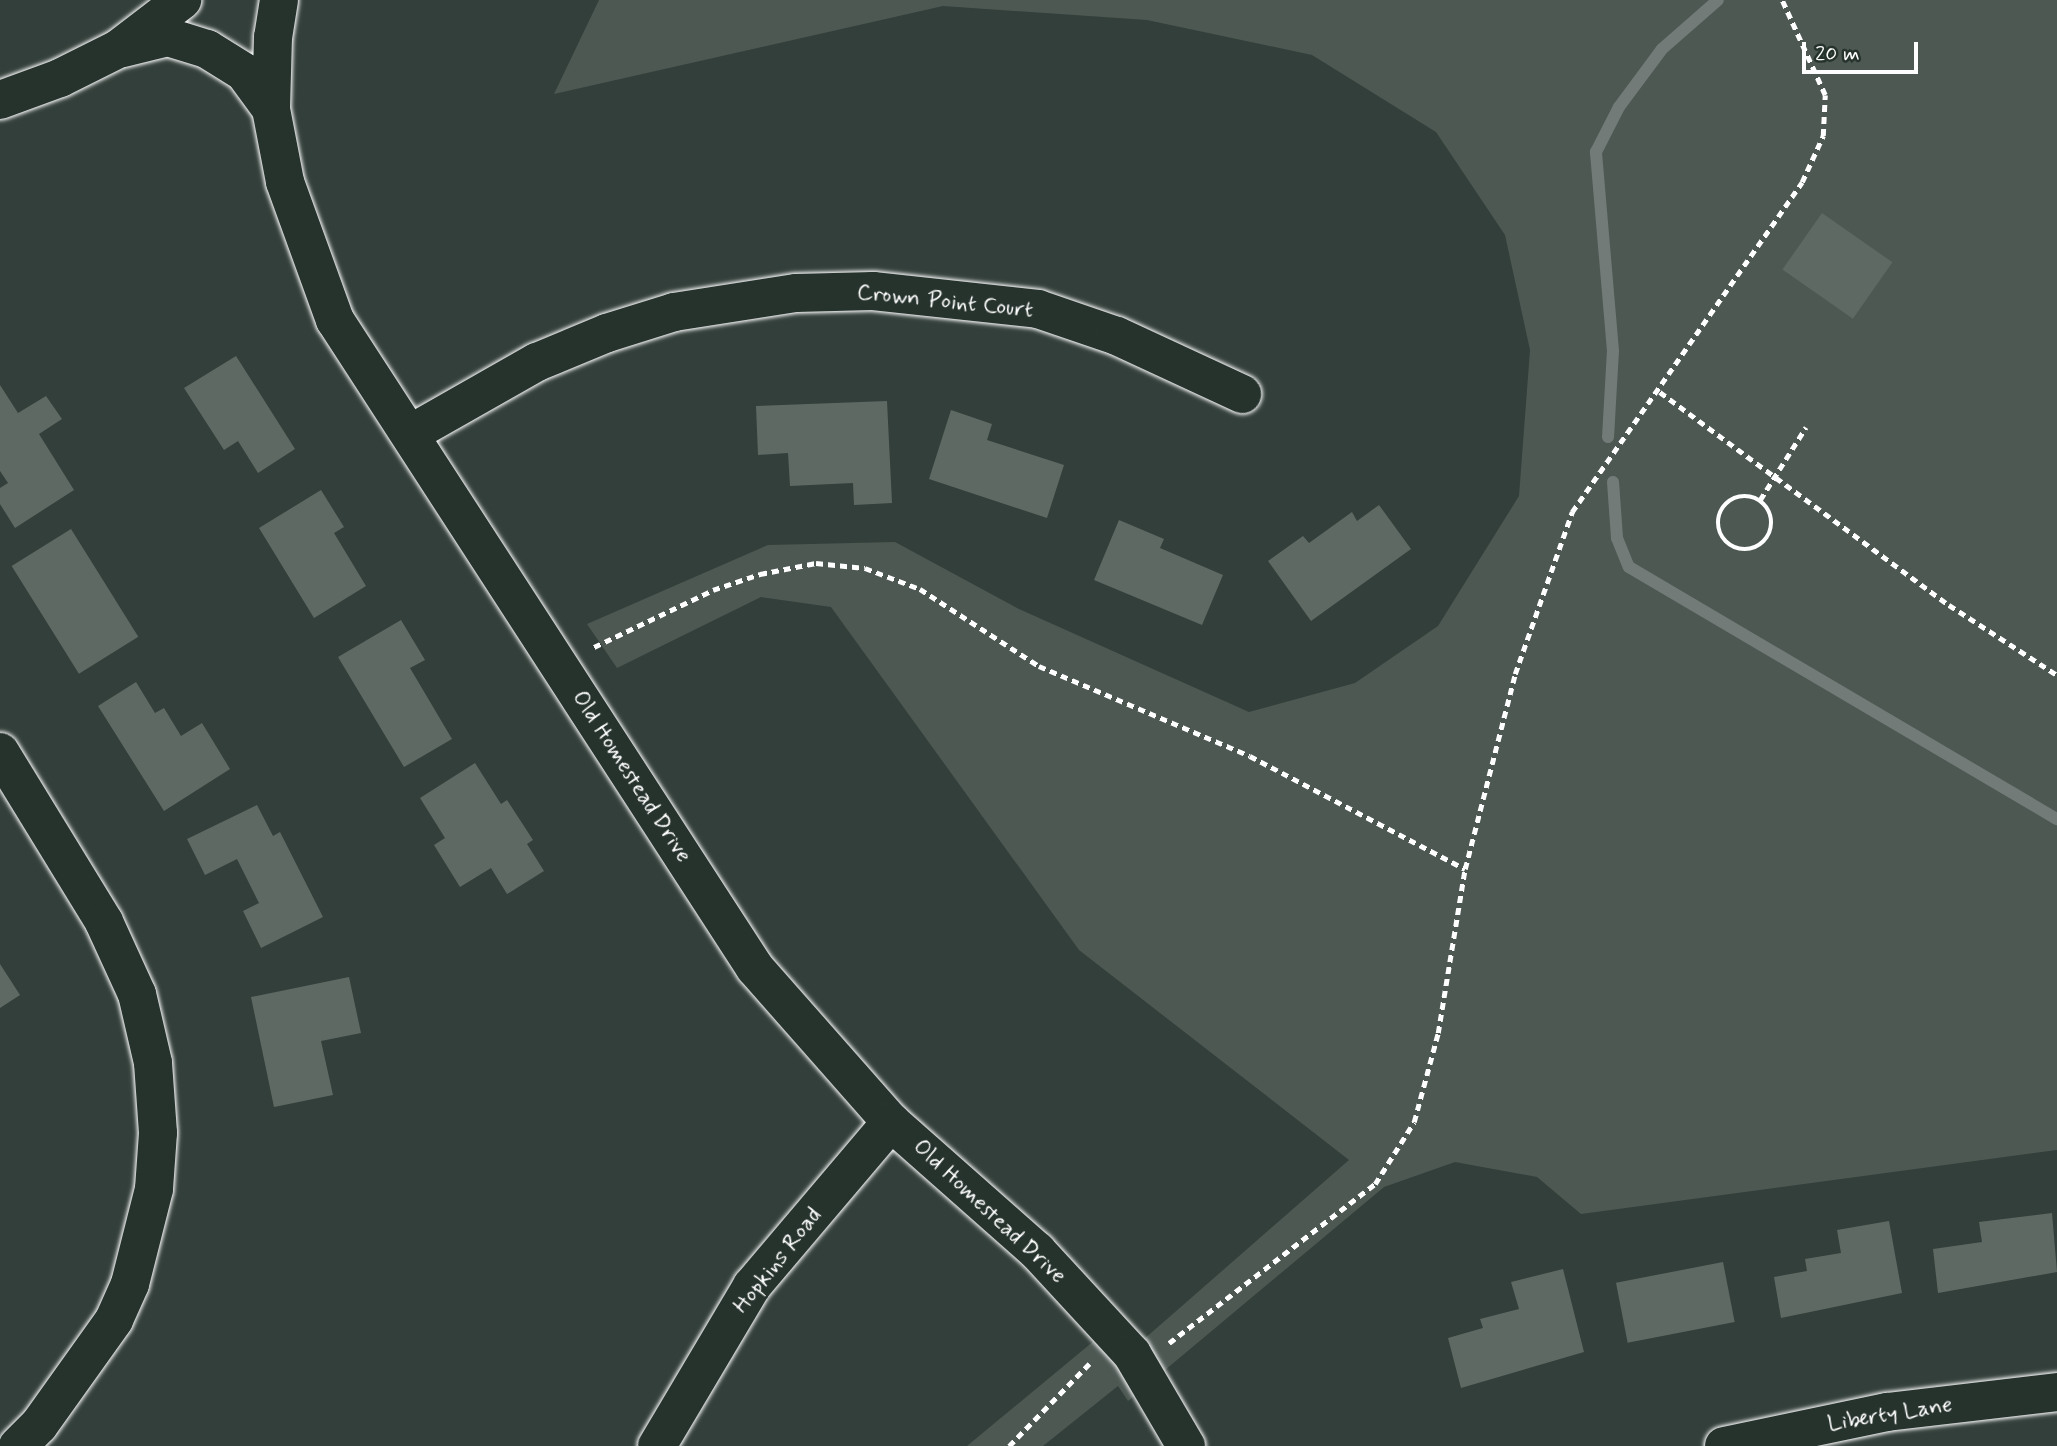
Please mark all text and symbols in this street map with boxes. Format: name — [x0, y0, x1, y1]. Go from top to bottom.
scale bar — [1805, 28, 1920, 72]
text: 20 m — [1815, 40, 1860, 68]
street label: Crown Point Court — [854, 279, 1036, 325]
street label: Old Homestead Drive — [564, 685, 698, 869]
street label: Old Homestead Drive — [906, 1133, 1072, 1291]
street label: Hopkins Road — [728, 1203, 828, 1319]
street label: Liberty Lane — [1826, 1392, 1954, 1438]

